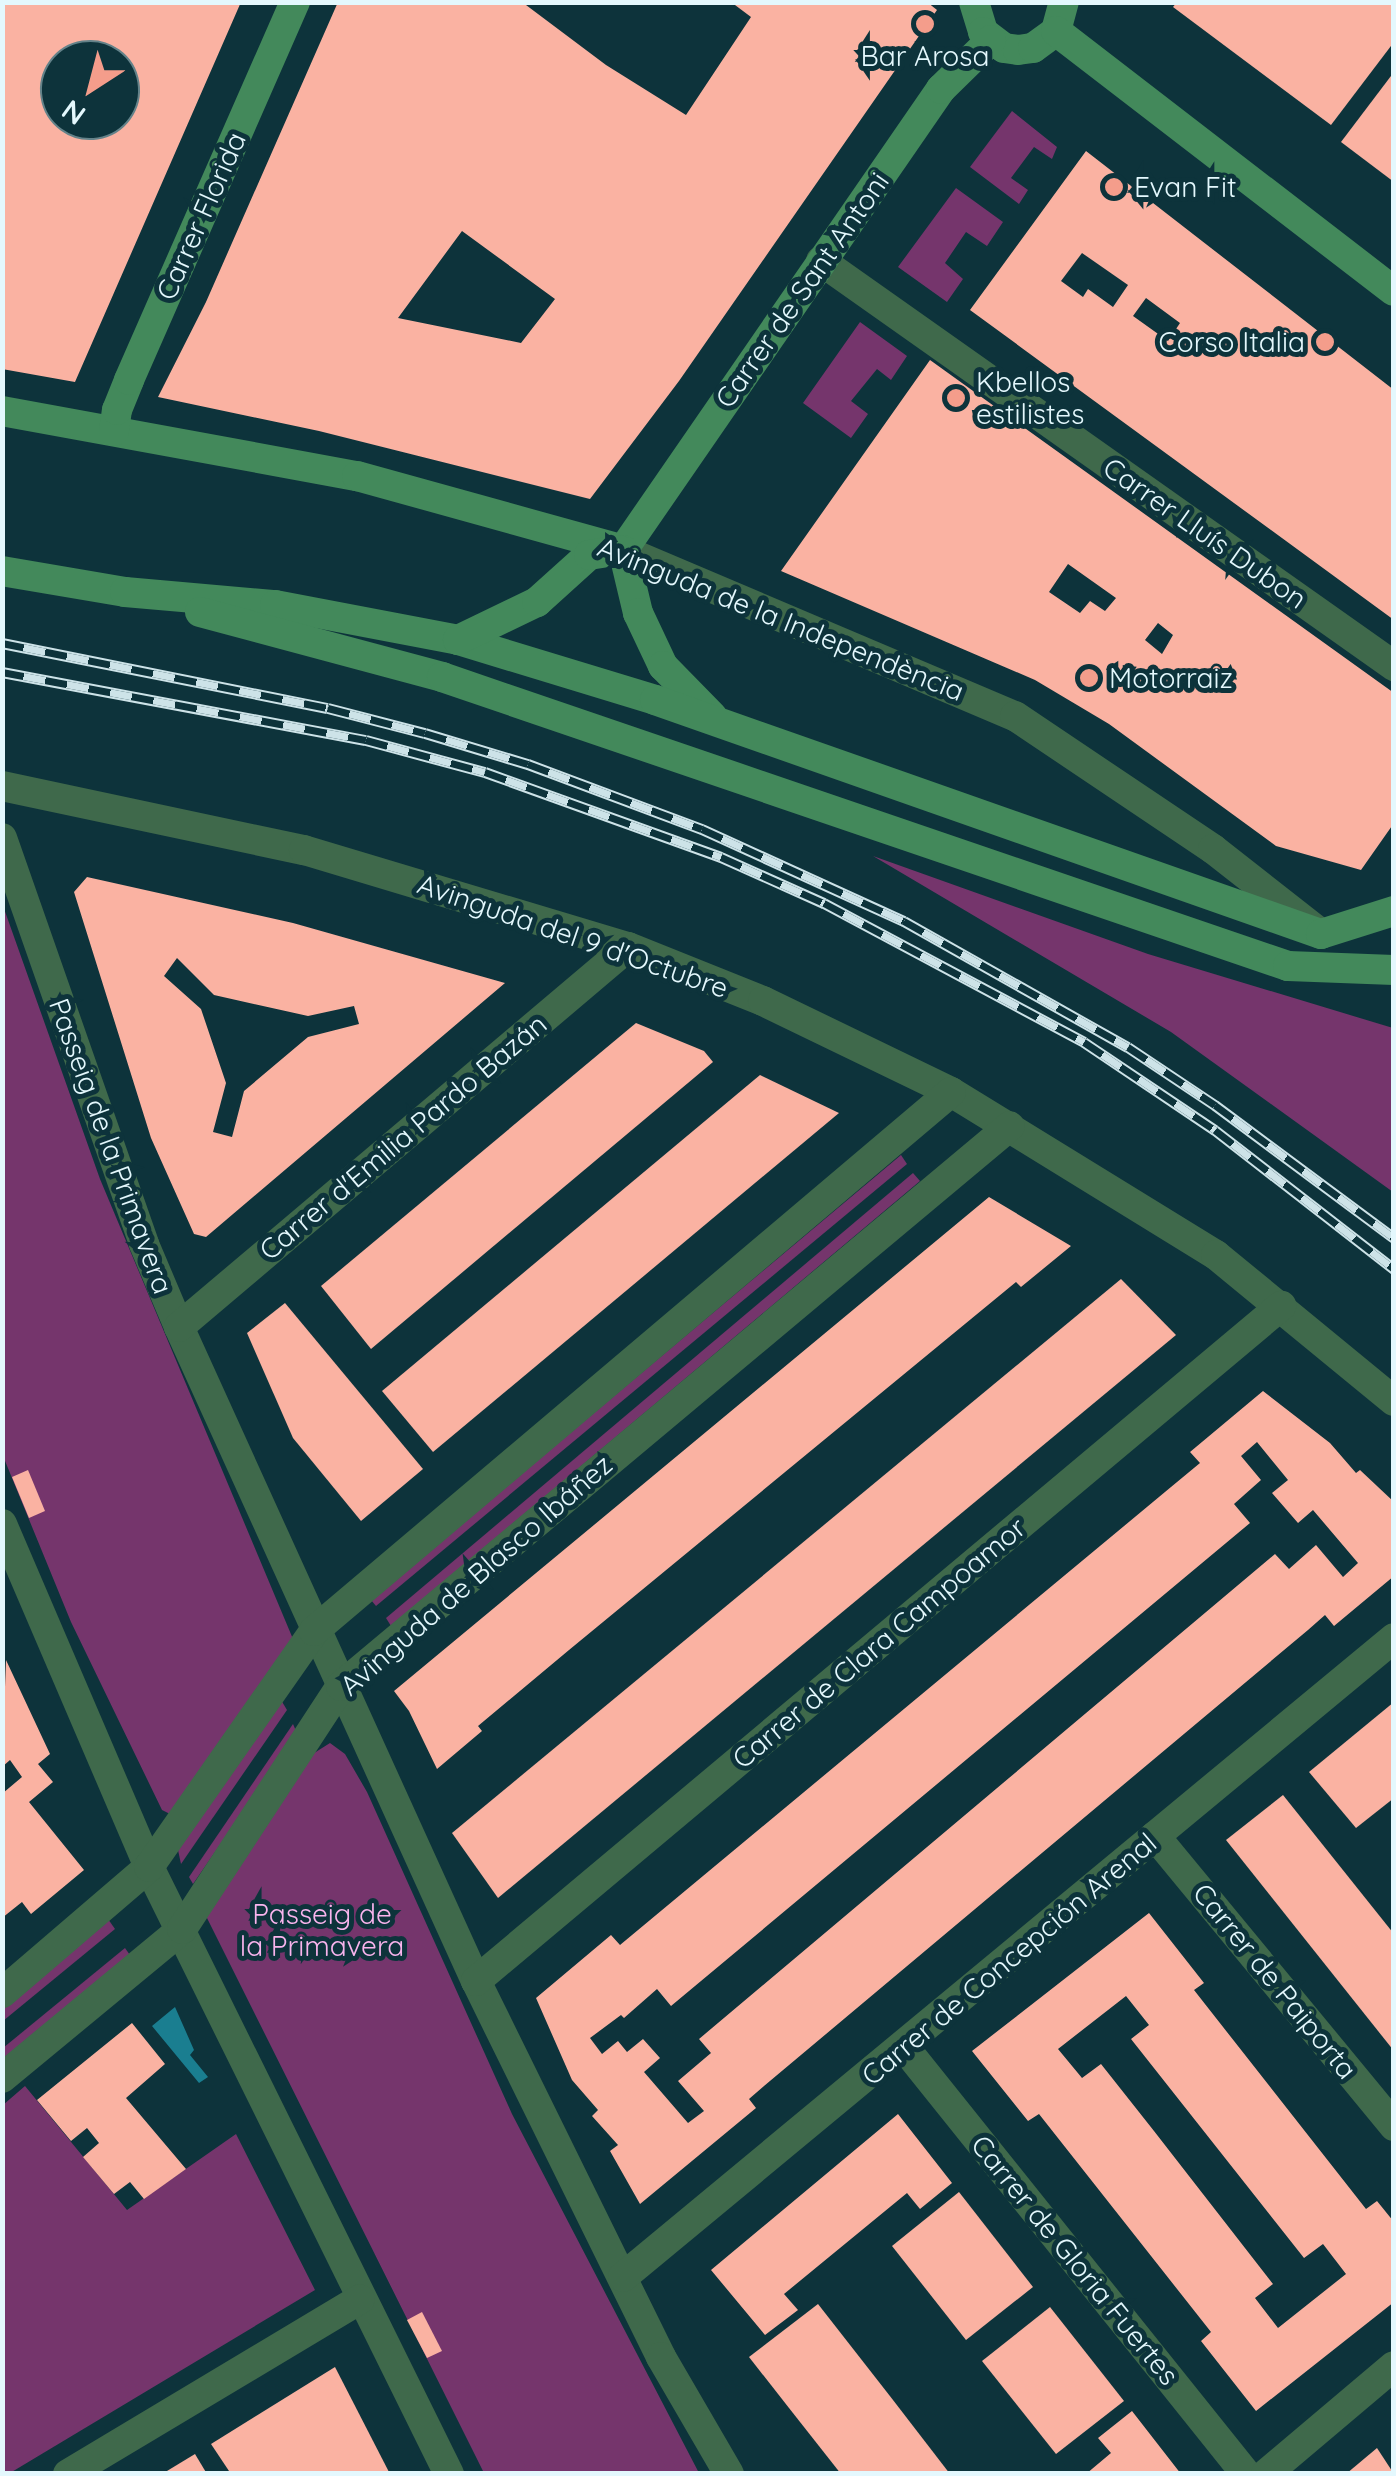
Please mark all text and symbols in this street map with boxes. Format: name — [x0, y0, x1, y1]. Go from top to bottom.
marker: Bar Arosa — [914, 13, 936, 35]
place label: Bar Arosa — [860, 39, 990, 73]
north arrow — [40, 40, 140, 140]
text: N — [55, 93, 92, 133]
street label: Carrer Florida — [149, 127, 253, 305]
street label: Carrer de Sant Antoni — [708, 166, 896, 414]
place label: Evan Fit — [1134, 170, 1236, 204]
marker: Evan Fit — [1103, 176, 1125, 198]
place label: Corso Italia — [1158, 325, 1305, 359]
marker: Corso Italia — [1314, 331, 1336, 353]
place label: Kbellos estilistes — [976, 365, 1084, 431]
marker: Kbellos estilistes — [945, 387, 967, 409]
street label: Carrer Lluís Dubon — [1097, 450, 1313, 616]
street label: Avinguda de la Independència — [593, 530, 969, 708]
place label: Motorraiz — [1109, 661, 1233, 695]
marker: Motorraiz — [1078, 667, 1100, 689]
street label: Avinguda del 9 d'Octubre — [413, 867, 733, 1005]
street label: Passeig de la Primavera — [42, 994, 180, 1298]
street label: Carrer d'Emilia Pardo Bazán — [253, 1007, 553, 1267]
street label: Avinguda de Blasco Ibáñez — [333, 1448, 619, 1702]
street label: Carrer de Clara Campoamor — [726, 1510, 1032, 1776]
street label: Carrer de Concepción Arenal — [855, 1826, 1163, 2092]
street label: Carrer de Paiporta — [1186, 1877, 1364, 2085]
park label: Passeig de la Primavera — [240, 1897, 404, 1963]
street label: Carrer de Gloria Fuertes — [964, 2129, 1186, 2391]

